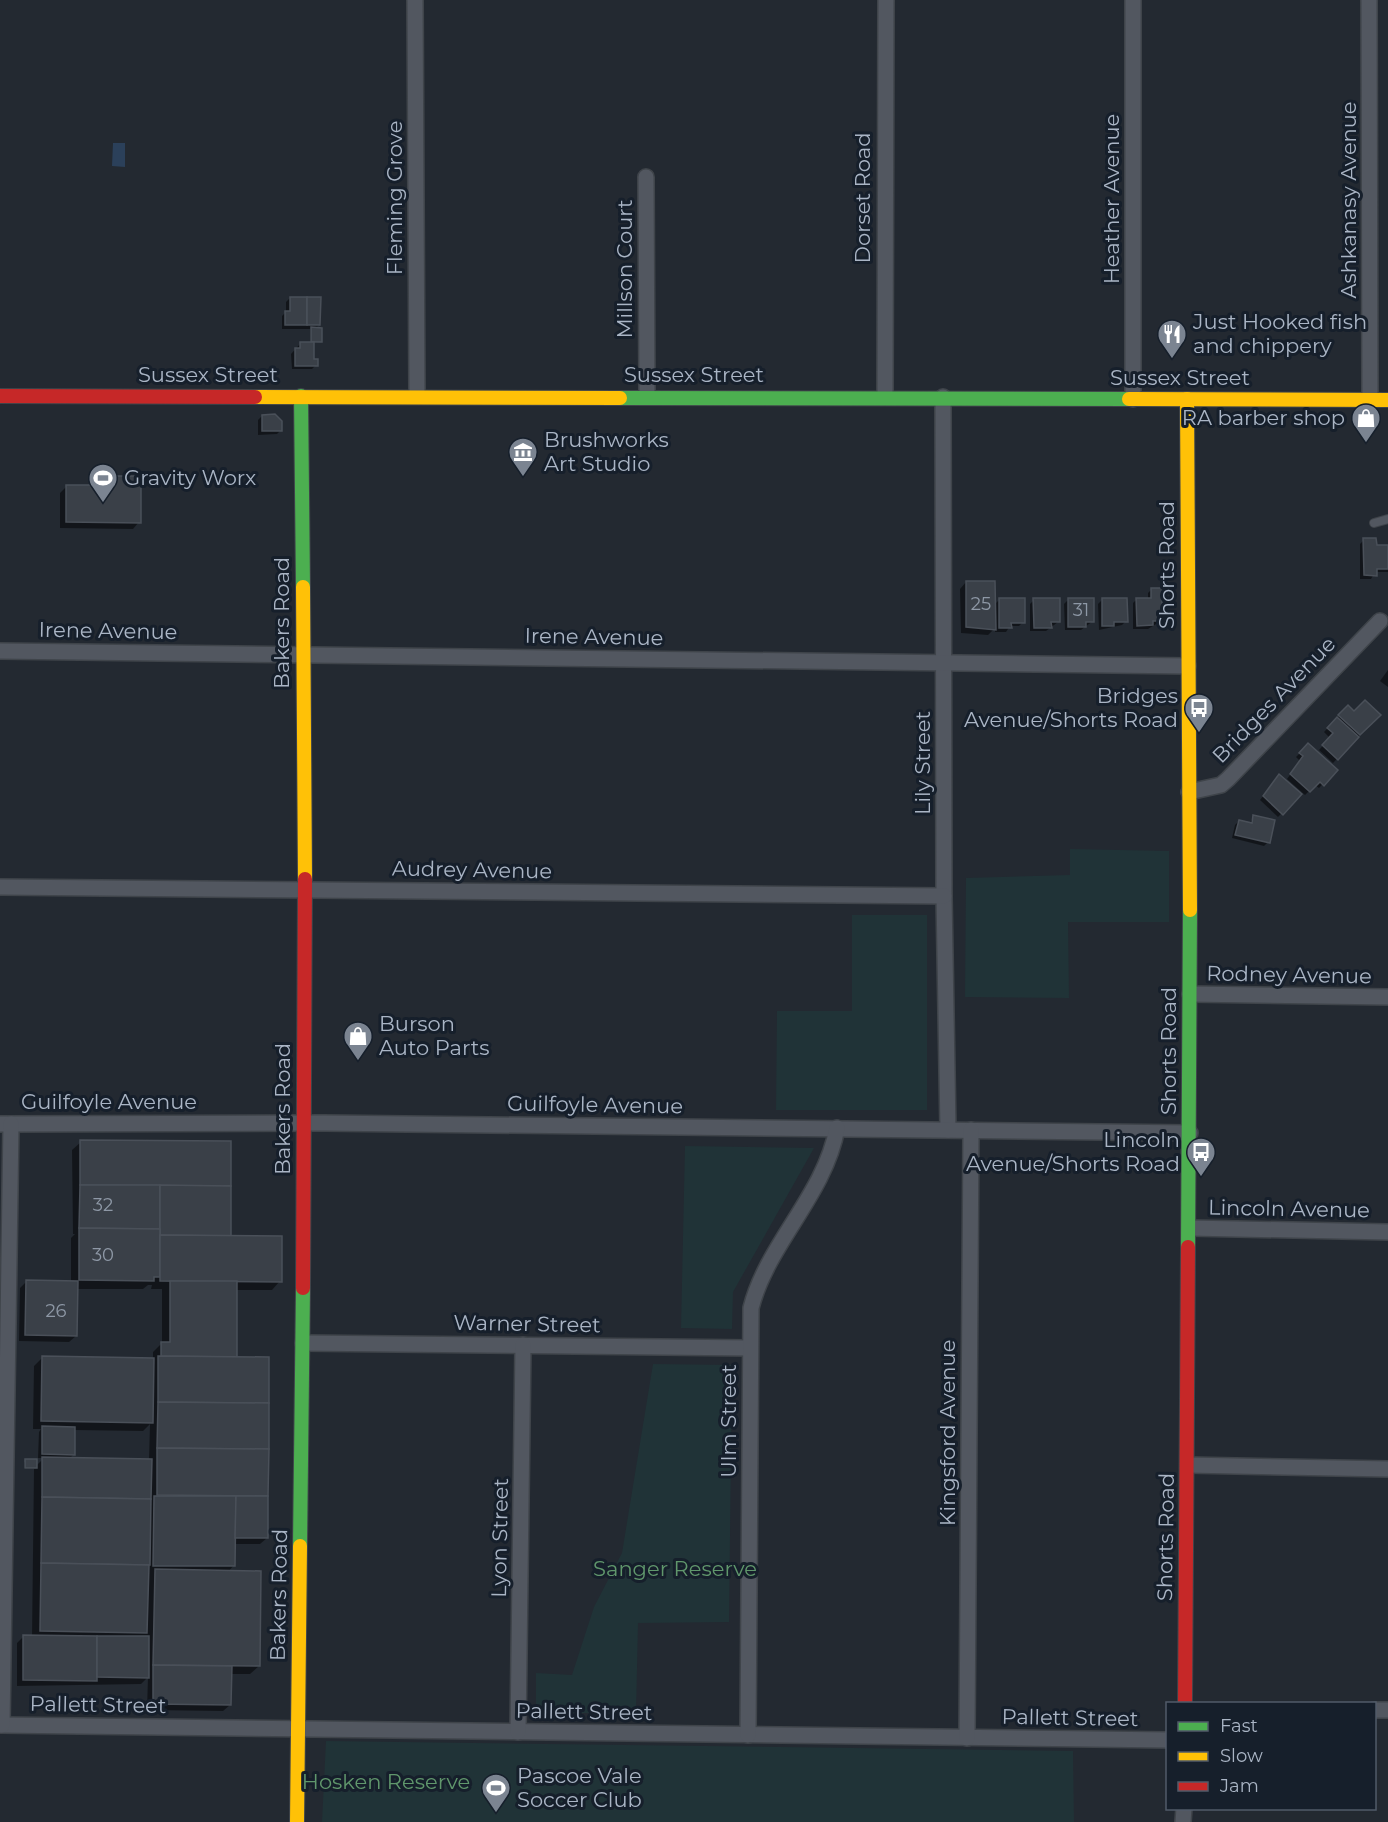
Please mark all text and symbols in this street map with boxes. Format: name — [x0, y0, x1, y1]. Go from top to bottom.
street label: Ashkanasy Avenue — [1336, 101, 1361, 299]
street label: Heather Avenue — [1099, 114, 1124, 284]
street label: Fleming Grove — [382, 121, 407, 275]
street label: Dorset Road — [850, 133, 875, 263]
street label: Millson Court — [612, 199, 637, 339]
place label: Just Hooked fish and chippery — [1192, 309, 1367, 358]
restaurant icon: Just Hooked fish and chippery — [1156, 318, 1188, 360]
street label: Sussex Street — [138, 362, 278, 387]
street label: Sussex Street — [624, 362, 764, 387]
street label: Sussex Street — [1110, 365, 1250, 390]
shop icon: RA barber shop — [1350, 402, 1382, 444]
place label: RA barber shop — [1182, 405, 1345, 430]
place label: Brushworks Art Studio — [544, 427, 669, 476]
museum icon: Brushworks Art Studio — [507, 436, 539, 478]
sports icon: Gravity Worx — [87, 462, 119, 504]
place label: Gravity Worx — [124, 465, 256, 490]
street label: Shorts Road — [1154, 501, 1179, 629]
street label: Bakers Road — [269, 557, 294, 689]
house number: 25 — [971, 593, 991, 615]
house number: 31 — [1073, 599, 1089, 621]
street label: Irene Avenue — [38, 617, 178, 644]
street label: Irene Avenue — [524, 623, 664, 650]
street label: Bridges Avenue — [1207, 631, 1340, 768]
place label: Bridges Avenue/Shorts Road — [964, 683, 1178, 732]
bus stop icon: Bridges Avenue/Shorts Road — [1183, 692, 1215, 734]
street label: Lily Street — [910, 711, 935, 815]
street label: Audrey Avenue — [392, 856, 552, 883]
street label: Rodney Avenue — [1206, 961, 1372, 988]
street label: Shorts Road — [1156, 987, 1181, 1115]
place label: Burson Auto Parts — [379, 1011, 489, 1060]
shop icon: Burson Auto Parts — [342, 1020, 374, 1062]
street label: Bakers Road — [270, 1043, 295, 1175]
street label: Guilfoyle Avenue — [21, 1089, 197, 1114]
street label: Guilfoyle Avenue — [507, 1090, 683, 1119]
place label: Lincoln Avenue/Shorts Road — [966, 1127, 1180, 1176]
bus stop icon: Lincoln Avenue/Shorts Road — [1185, 1136, 1217, 1178]
house number: 32 — [93, 1194, 113, 1216]
street label: Lincoln Avenue — [1208, 1195, 1370, 1222]
house number: 30 — [92, 1244, 114, 1266]
house number: 26 — [45, 1300, 67, 1322]
street label: Warner Street — [453, 1310, 601, 1337]
street label: Kingsford Avenue — [935, 1340, 960, 1526]
street label: Ulm Street — [716, 1364, 741, 1478]
street label: Shorts Road — [1152, 1473, 1179, 1601]
street label: Lyon Street — [486, 1478, 513, 1598]
street label: Bakers Road — [265, 1529, 292, 1661]
park label: Sanger Reserve — [593, 1556, 757, 1581]
street label: Pallett Street — [29, 1691, 167, 1718]
street label: Pallett Street — [515, 1698, 653, 1725]
legend — [1166, 1702, 1376, 1810]
street label: Pallett Street — [1001, 1704, 1139, 1731]
text: Fast — [1220, 1715, 1258, 1737]
text: Slow — [1220, 1745, 1263, 1767]
place label: Pascoe Vale Soccer Club — [517, 1763, 642, 1812]
park label: Hosken Reserve — [302, 1769, 470, 1794]
sports icon: Pascoe Vale Soccer Club — [480, 1772, 512, 1814]
text: Jam — [1219, 1775, 1259, 1797]

